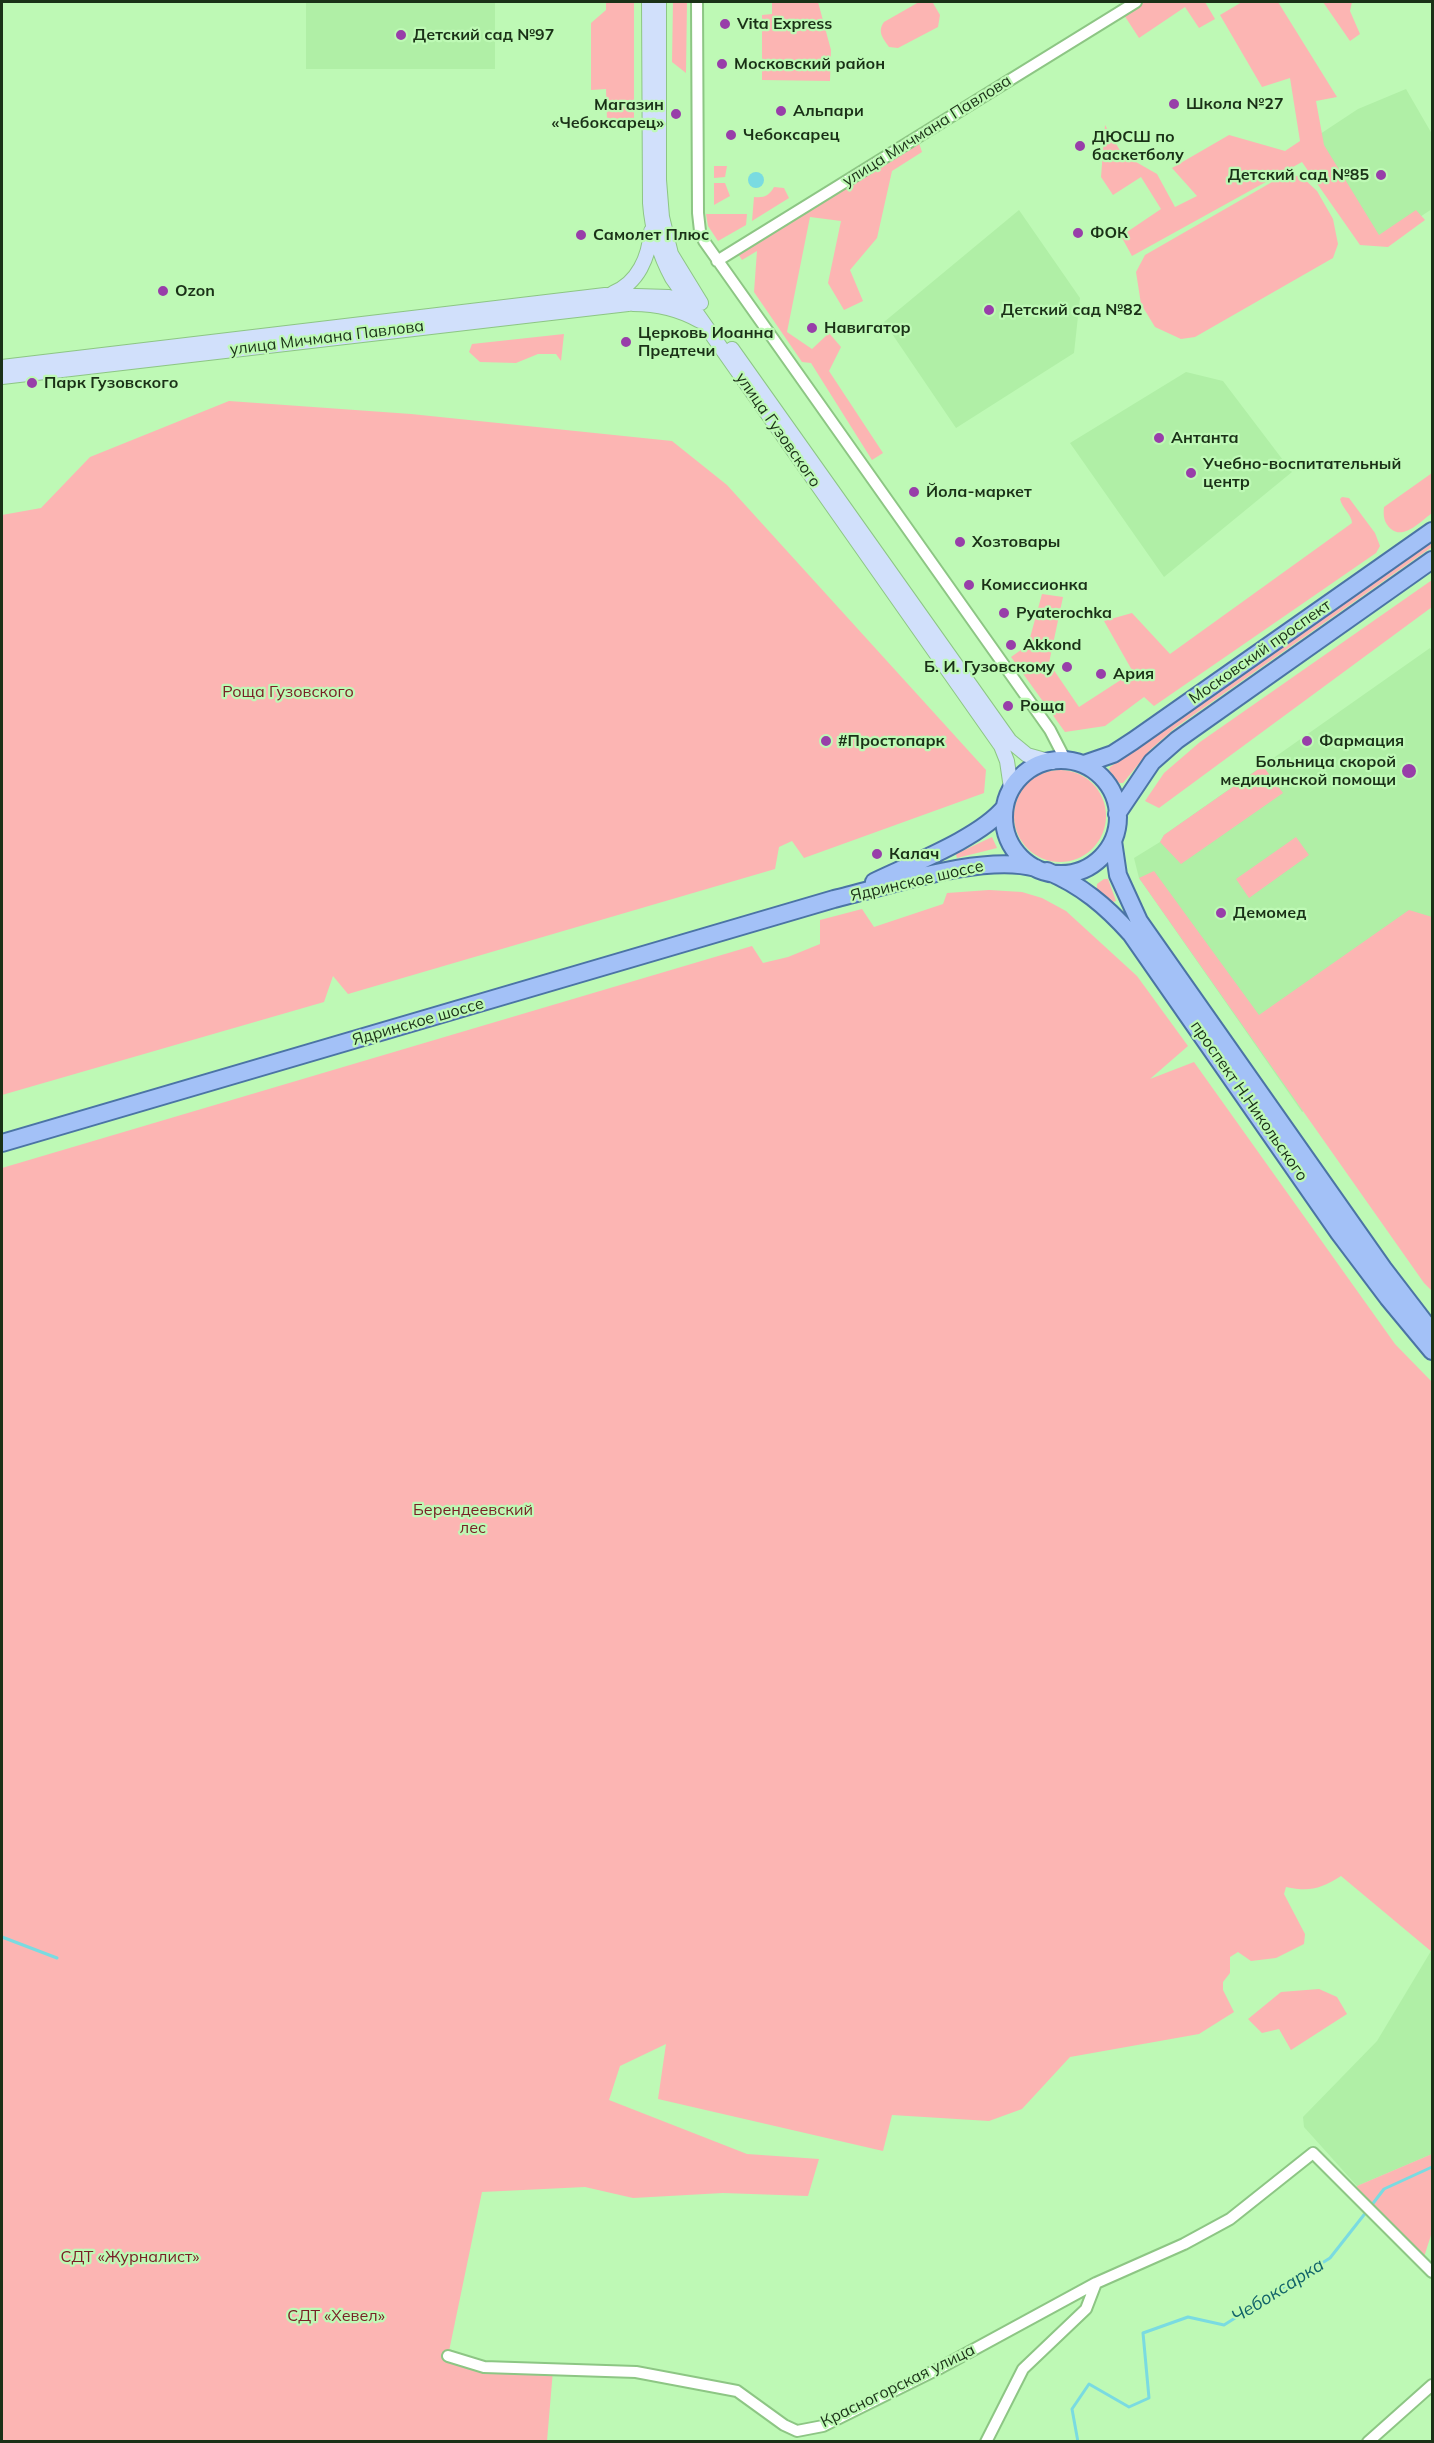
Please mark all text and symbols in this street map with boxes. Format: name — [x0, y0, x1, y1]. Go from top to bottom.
place label: Vita Express — [737, 14, 832, 34]
marker: Vita Express — [718, 17, 732, 31]
place label: Детский сад №97 — [413, 25, 554, 45]
marker: Детский сад №97 — [394, 28, 408, 42]
place label: Московский район — [734, 54, 885, 74]
marker: Московский район — [715, 57, 729, 71]
street label: улица Мичмана Павлова — [839, 71, 1015, 191]
place label: Школа №27 — [1186, 94, 1284, 114]
place label: Магазин «Чебоксарец» — [551, 95, 664, 133]
marker: Школа №27 — [1167, 97, 1181, 111]
place label: Альпари — [793, 101, 864, 121]
marker: Альпари — [774, 104, 788, 118]
marker: Магазин «Чебоксарец» — [669, 107, 683, 121]
place label: Чебоксарец — [743, 125, 840, 145]
place label: ДЮСШ по баскетболу — [1092, 127, 1184, 165]
marker: Чебоксарец — [724, 128, 738, 142]
marker: ДЮСШ по баскетболу — [1073, 139, 1087, 153]
place label: Детский сад №85 — [1228, 165, 1369, 185]
marker: Детский сад №85 — [1374, 168, 1388, 182]
place label: ФОК — [1090, 223, 1128, 243]
place label: Самолет Плюс — [593, 225, 709, 245]
marker: ФОК — [1071, 226, 1085, 240]
marker: Самолет Плюс — [574, 228, 588, 242]
place label: Ozon — [175, 281, 215, 301]
marker: Ozon — [156, 284, 170, 298]
place label: Детский сад №82 — [1001, 300, 1142, 320]
marker: Детский сад №82 — [982, 303, 996, 317]
street label: улица Мичмана Павлова — [229, 317, 425, 359]
place label: Навигатор — [824, 318, 911, 338]
marker: Навигатор — [805, 321, 819, 335]
place label: Церковь Иоанна Предтечи — [638, 323, 774, 361]
marker: Церковь Иоанна Предтечи — [619, 335, 633, 349]
street label: улица Гузовского — [731, 369, 825, 491]
place label: Парк Гузовского — [44, 373, 178, 393]
marker: Парк Гузовского — [25, 376, 39, 390]
place label: Антанта — [1171, 428, 1239, 448]
marker: Антанта — [1152, 431, 1166, 445]
place label: Учебно-воспитательный центр — [1203, 454, 1401, 492]
marker: Учебно-воспитательный центр — [1184, 466, 1198, 480]
place label: Йола-маркет — [926, 482, 1032, 502]
marker: Йола-маркет — [907, 485, 921, 499]
place label: Хозтовары — [972, 532, 1060, 552]
marker: Хозтовары — [953, 535, 967, 549]
place label: Комиссионка — [981, 575, 1088, 595]
marker: Комиссионка — [962, 578, 976, 592]
street label: Московский проспект — [1185, 596, 1335, 708]
place label: Pyaterochka — [1016, 603, 1112, 623]
marker: Pyaterochka — [997, 606, 1011, 620]
place label: Akkond — [1023, 635, 1082, 655]
marker: Akkond — [1004, 638, 1018, 652]
place label: Б. И. Гузовскому — [924, 657, 1055, 677]
marker: Б. И. Гузовскому — [1060, 660, 1074, 674]
place label: Ария — [1113, 664, 1154, 684]
marker: Ария — [1094, 667, 1108, 681]
park label: Роща Гузовского — [222, 682, 354, 702]
place label: Роща — [1020, 696, 1064, 716]
marker: Роща — [1001, 699, 1015, 713]
place label: #Простопарк — [838, 731, 945, 751]
place label: Фармация — [1319, 731, 1404, 751]
marker: #Простопарк — [819, 734, 833, 748]
marker: Фармация — [1300, 734, 1314, 748]
place label: Больница скорой медицинской помощи — [1220, 752, 1396, 790]
marker: Больница скорой медицинской помощи — [1400, 762, 1418, 780]
place label: Калач — [889, 844, 939, 864]
marker: Калач — [870, 847, 884, 861]
street label: Ядринское шоссе — [849, 856, 985, 906]
place label: Демомед — [1233, 903, 1306, 923]
marker: Демомед — [1214, 906, 1228, 920]
street label: Ядринское шоссе — [350, 994, 486, 1050]
street label: проспект Н.Никольского — [1186, 1017, 1312, 1185]
park label: Берендеевский лес — [413, 1500, 533, 1538]
park label: СДТ «Журналист» — [61, 2247, 199, 2267]
water label: Чебоксарка — [1228, 2254, 1328, 2328]
park label: СДТ «Хевел» — [287, 2306, 385, 2326]
street label: Красногорская улица — [818, 2340, 978, 2432]

